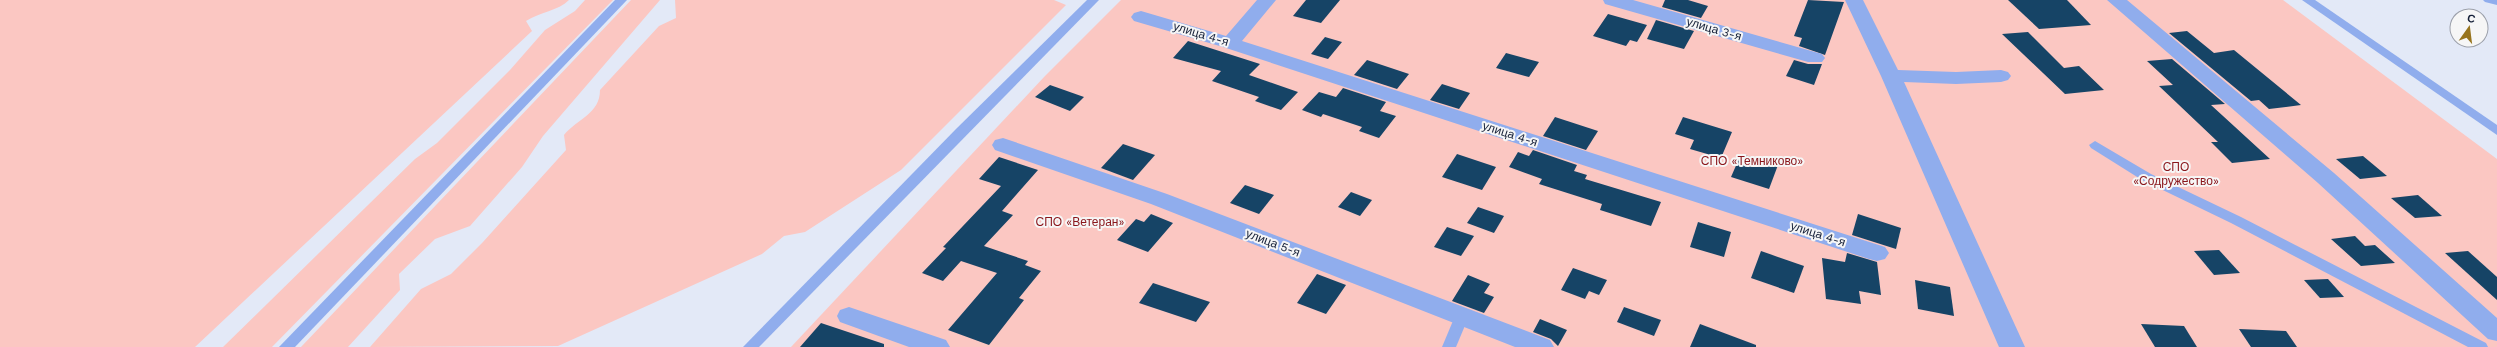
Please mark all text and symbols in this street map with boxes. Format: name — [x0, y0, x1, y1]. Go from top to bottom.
north arrow — [2449, 8, 2489, 48]
text: С — [2466, 12, 2477, 26]
street label: улица 3-я — [1685, 14, 1743, 44]
street label: улица 4-я — [1172, 19, 1230, 49]
street label: улица 4-я — [1481, 119, 1539, 149]
park label: СПО «Темниково» — [1701, 154, 1803, 168]
park label: СПО «Содружество» — [2133, 160, 2219, 188]
park label: СПО «Ветеран» — [1036, 215, 1125, 229]
street label: улица 4-я — [1789, 219, 1847, 249]
street label: улица 5-я — [1244, 226, 1302, 260]

